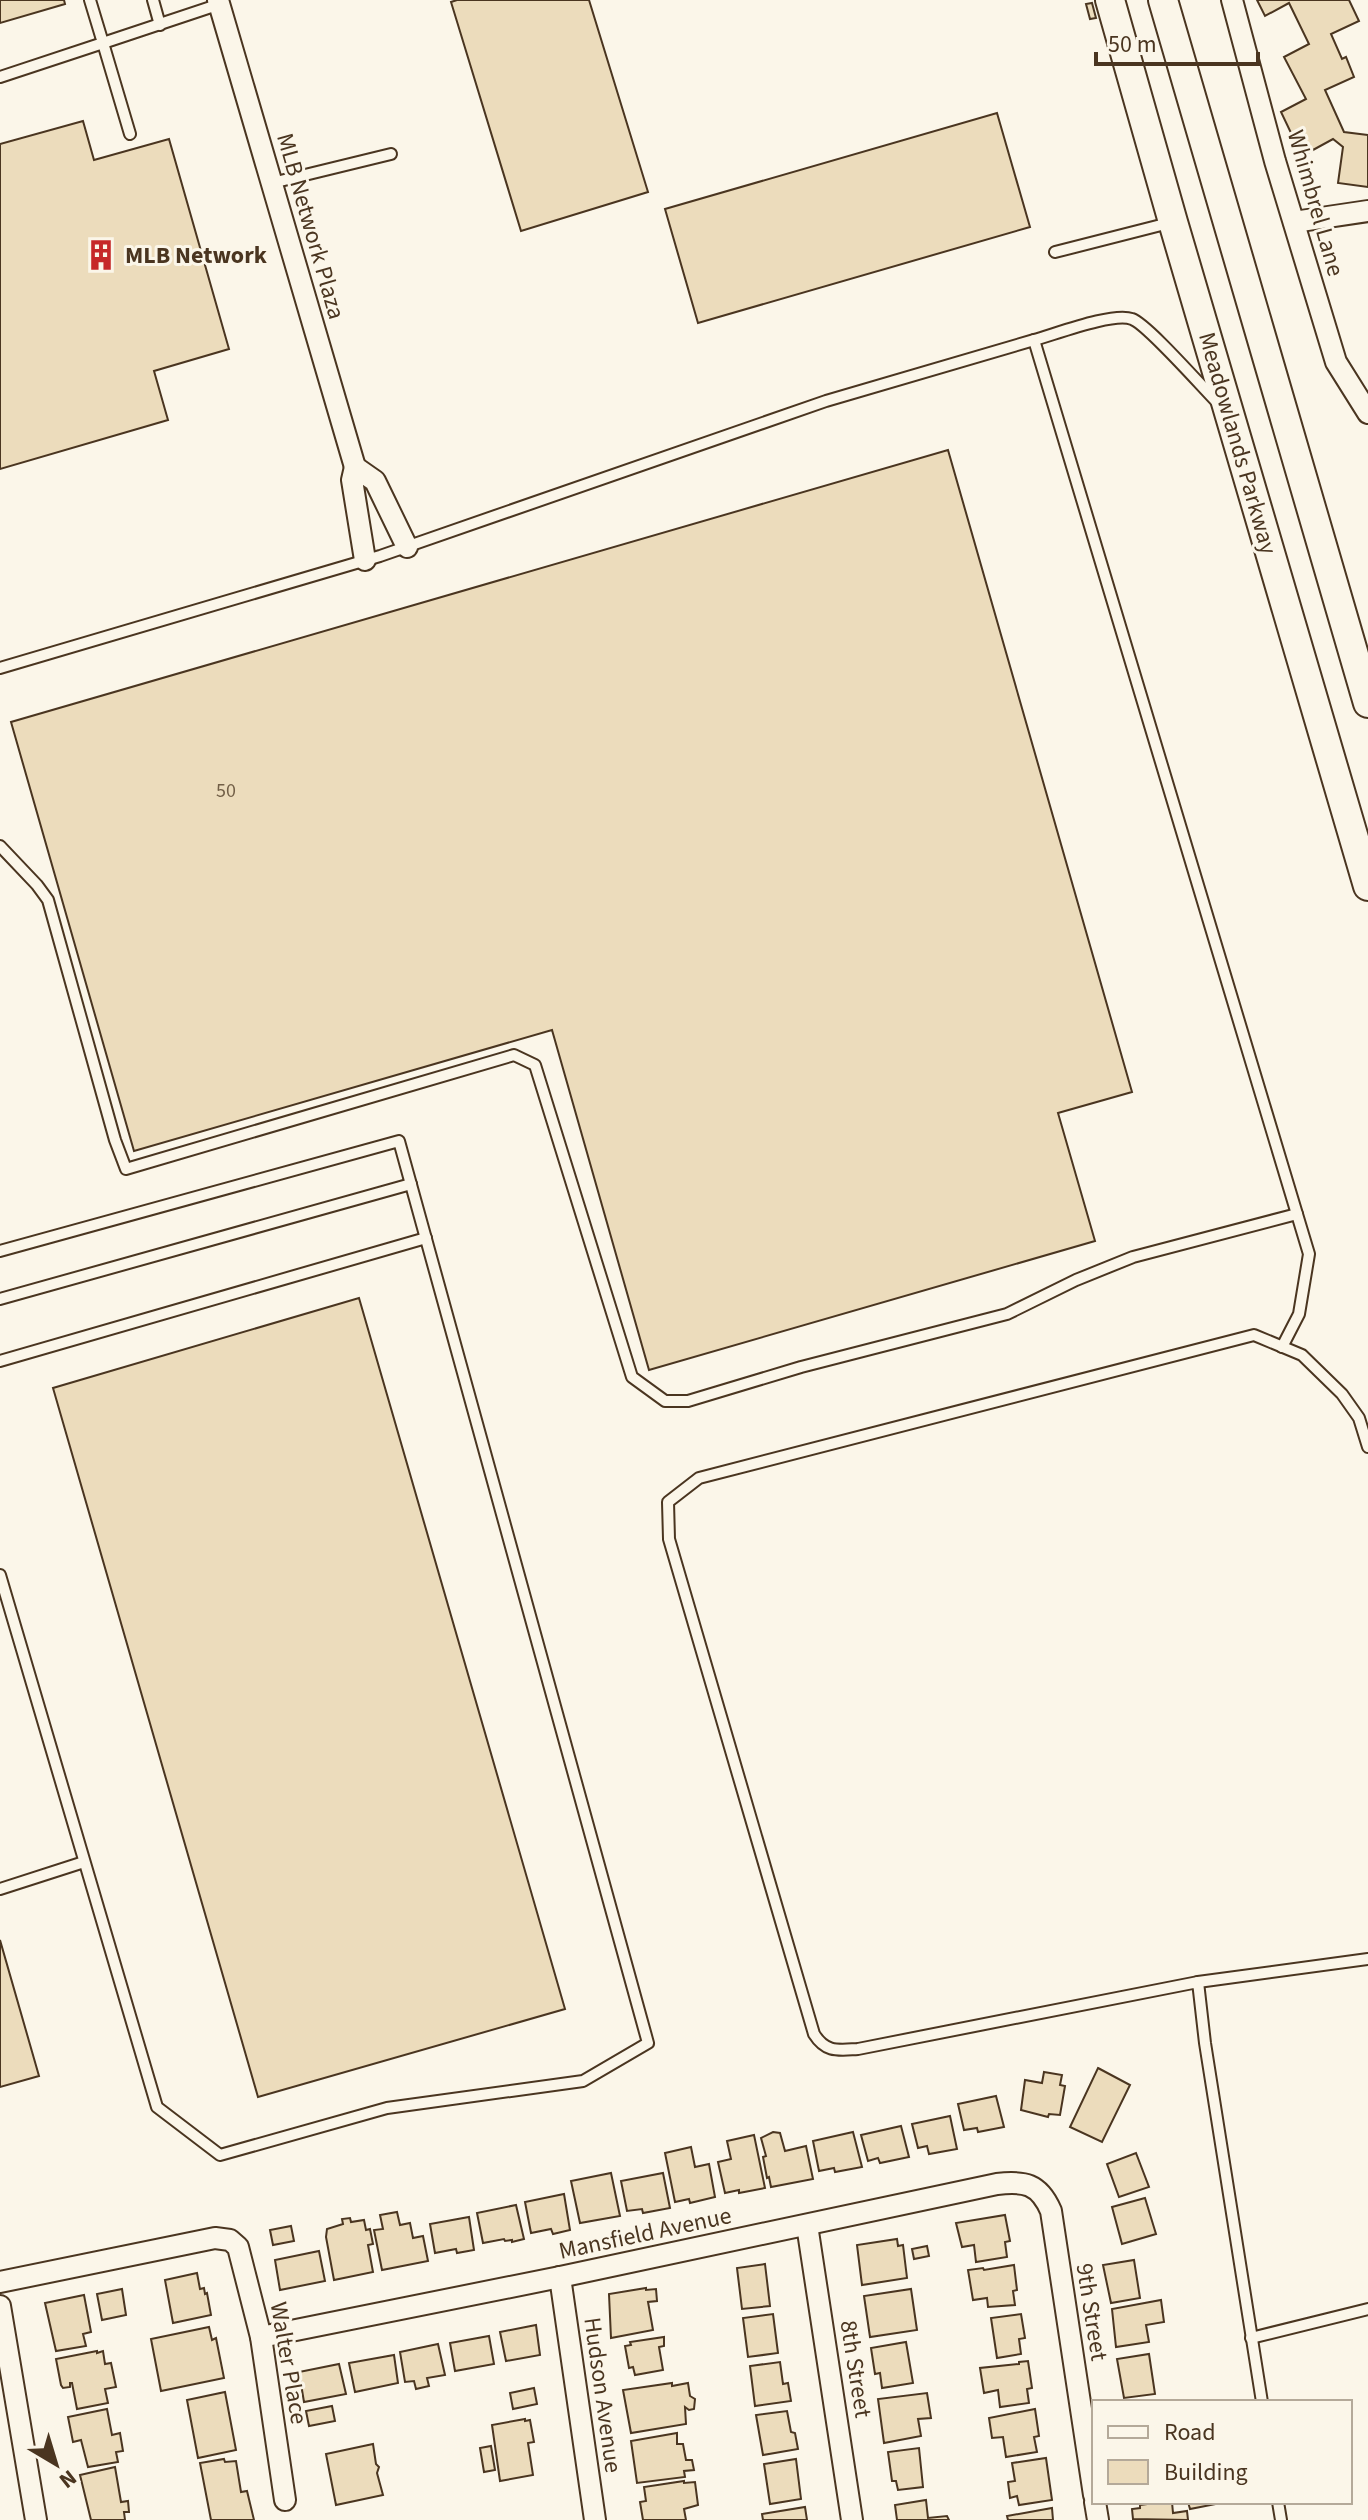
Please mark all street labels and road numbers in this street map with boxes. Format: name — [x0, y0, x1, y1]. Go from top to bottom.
street label: Whimbrel Lane — [1278, 126, 1353, 280]
street label: MLB Network Plaza — [267, 129, 354, 323]
street label: Meadowlands Parkway — [1189, 328, 1286, 558]
street label: Mansfield Avenue — [556, 2198, 735, 2269]
street label: 9th Street — [1067, 2261, 1116, 2363]
street label: Walter Place — [261, 2299, 316, 2427]
street label: Hudson Avenue — [574, 2315, 631, 2475]
street label: 8th Street — [831, 2318, 880, 2420]

